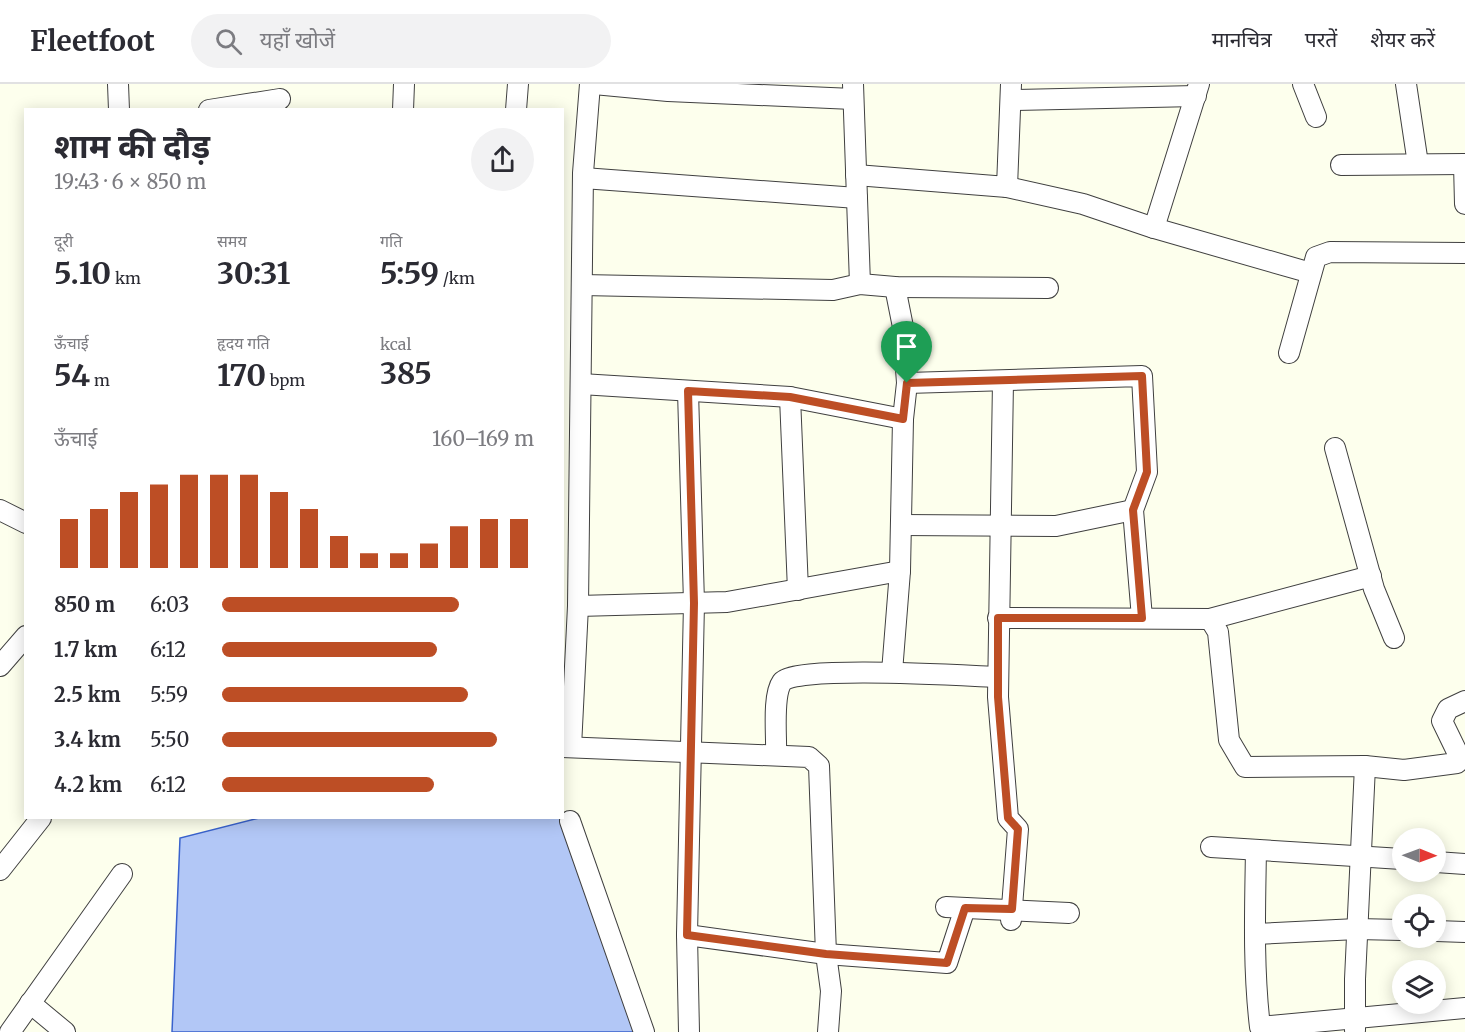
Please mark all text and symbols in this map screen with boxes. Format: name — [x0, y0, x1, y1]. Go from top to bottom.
search box — [191, 14, 611, 68]
text: Fleetfoot — [30, 23, 155, 59]
icon: search — [212, 25, 245, 58]
text: यहाँ खोजें — [260, 26, 335, 54]
text: मानचित्र — [1212, 26, 1272, 53]
text: परतें — [1305, 26, 1337, 53]
text: शेयर करें — [1370, 26, 1435, 53]
text: शाम की दौड़ — [54, 126, 210, 167]
button: share — [471, 128, 534, 191]
text: 19:43 · 6 × 850 m — [54, 169, 206, 194]
text: दूरी — [54, 231, 73, 251]
text: समय — [217, 231, 247, 251]
text: गति — [380, 231, 402, 251]
text: 5.10 — [54, 254, 111, 292]
text: 30:31 — [217, 254, 290, 292]
text: 5:59 — [380, 254, 439, 292]
text: km — [111, 268, 141, 288]
text: /km — [439, 268, 475, 288]
pin — [881, 321, 932, 383]
icon: arrive — [890, 330, 923, 363]
text: ऊँचाई — [54, 333, 89, 353]
text: हृदय गति — [217, 333, 270, 353]
text: kcal — [380, 334, 411, 354]
text: 385 — [380, 354, 432, 392]
text: 54 — [54, 356, 90, 394]
text: 170 — [217, 356, 266, 394]
text: m — [90, 370, 110, 390]
text: bpm — [266, 370, 305, 390]
text: ऊँचाई — [54, 426, 97, 451]
text: 160–169 m — [432, 426, 534, 451]
text: 850 m — [54, 592, 115, 617]
text: 6:03 — [150, 592, 190, 617]
text: 1.7 km — [54, 637, 117, 662]
text: 6:12 — [150, 637, 186, 662]
text: 2.5 km — [54, 682, 121, 707]
text: 5:59 — [150, 682, 188, 707]
text: 3.4 km — [54, 727, 121, 752]
text: 5:50 — [150, 727, 189, 752]
text: 4.2 km — [54, 772, 122, 797]
text: 6:12 — [150, 772, 186, 797]
north arrow — [1392, 828, 1446, 882]
map controls — [1392, 828, 1446, 1014]
button: locate — [1392, 894, 1446, 948]
button: layers — [1392, 960, 1446, 1014]

